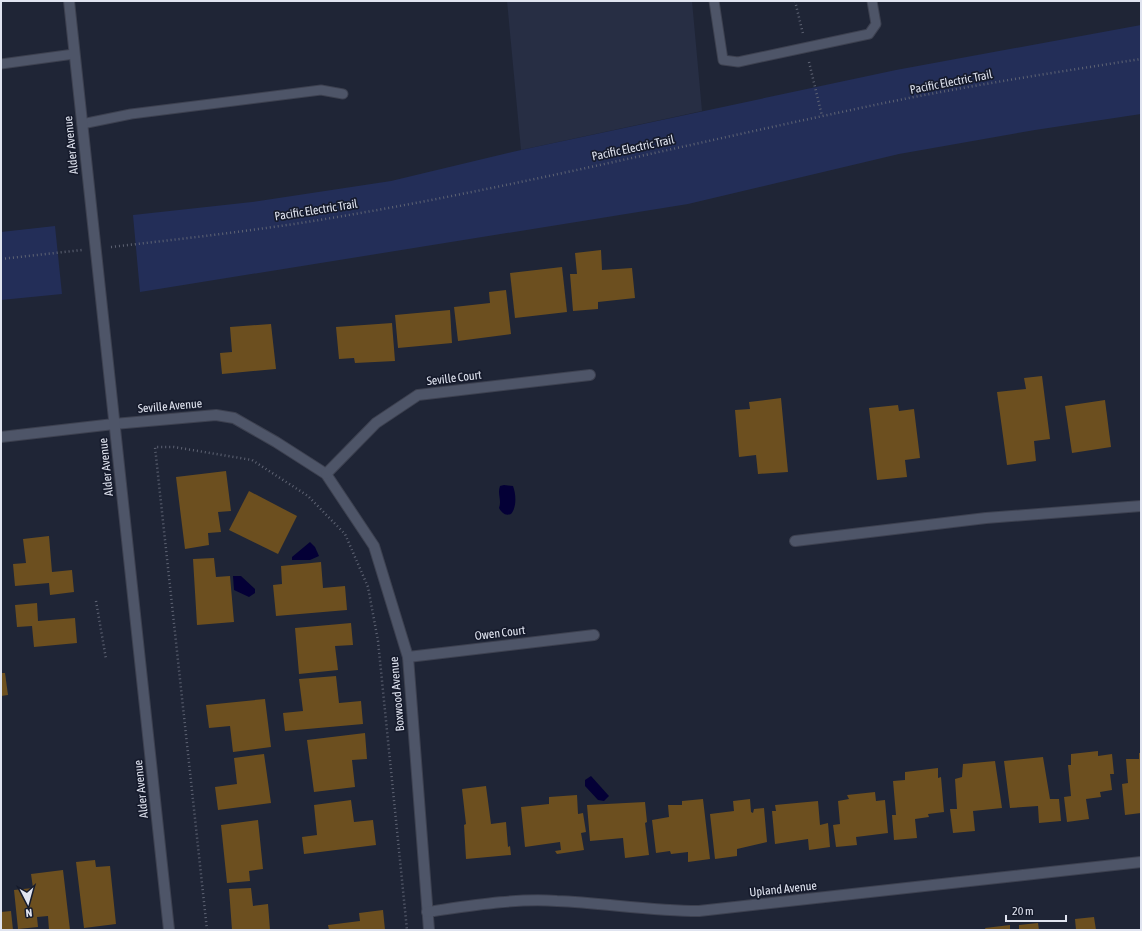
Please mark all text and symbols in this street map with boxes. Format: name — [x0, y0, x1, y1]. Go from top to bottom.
street label: Pacific Electric Trail — [909, 67, 994, 97]
street label: Alder Avenue — [61, 115, 81, 175]
street label: Pacific Electric Trail — [591, 132, 676, 164]
street label: Pacific Electric Trail — [274, 196, 359, 223]
street label: Seville Court — [426, 368, 483, 388]
street label: Seville Avenue — [137, 396, 203, 416]
street label: Alder Avenue — [96, 437, 116, 497]
street label: Owen Court — [474, 623, 527, 643]
street label: Boxwood Avenue — [387, 656, 407, 732]
street label: Alder Avenue — [131, 759, 151, 819]
street label: Upland Avenue — [749, 878, 817, 900]
north arrow — [8, 883, 48, 923]
scale bar — [1006, 897, 1066, 923]
text: 20 m — [1012, 904, 1034, 918]
text: N — [25, 907, 33, 919]

